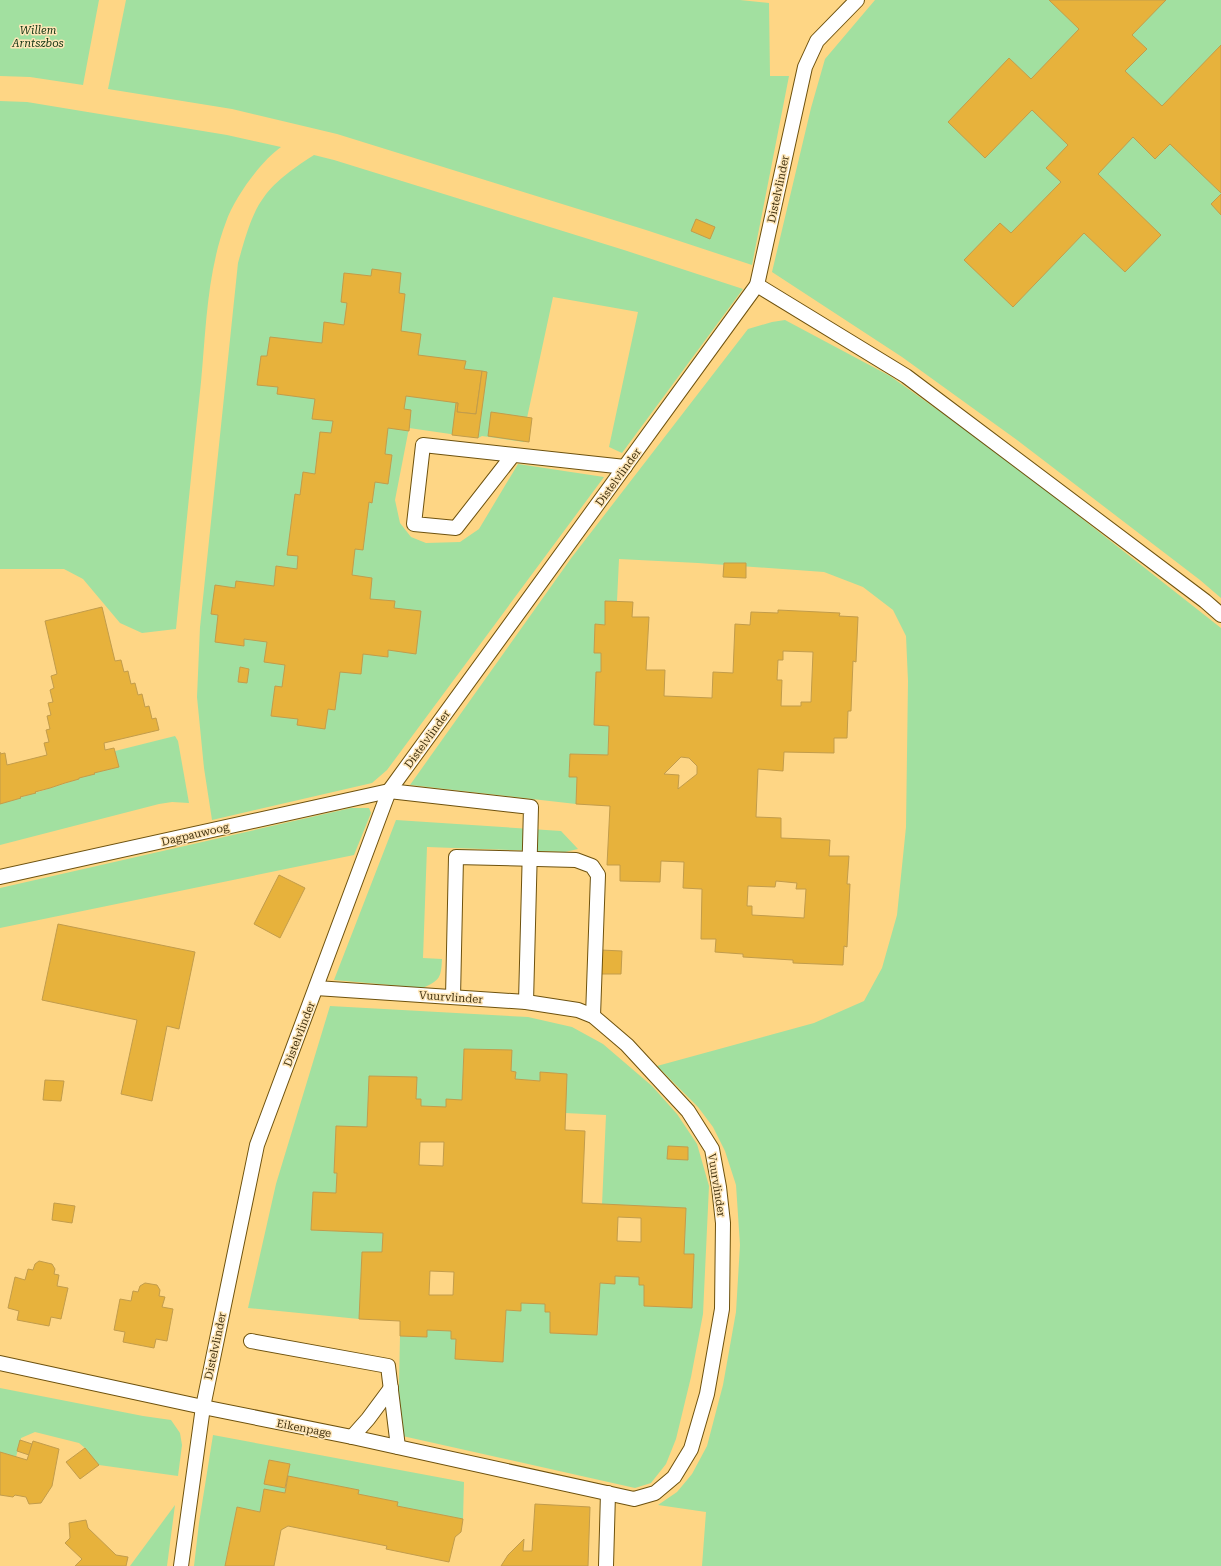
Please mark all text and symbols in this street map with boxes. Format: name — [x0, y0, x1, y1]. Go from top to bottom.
park label: Willem Arntszbos — [11, 24, 64, 50]
street label: Distelvlinder — [765, 154, 792, 224]
street label: Distelvlinder — [593, 445, 644, 509]
street label: Distelvlinder — [402, 707, 453, 771]
street label: Dagpauwoog — [160, 820, 231, 849]
street label: Vuurvlinder — [419, 989, 484, 1006]
street label: Distelvlinder — [281, 999, 318, 1069]
street label: Vuurvlinder — [705, 1153, 728, 1218]
street label: Distelvlinder — [202, 1311, 229, 1381]
street label: Eikenpage — [275, 1417, 332, 1440]

